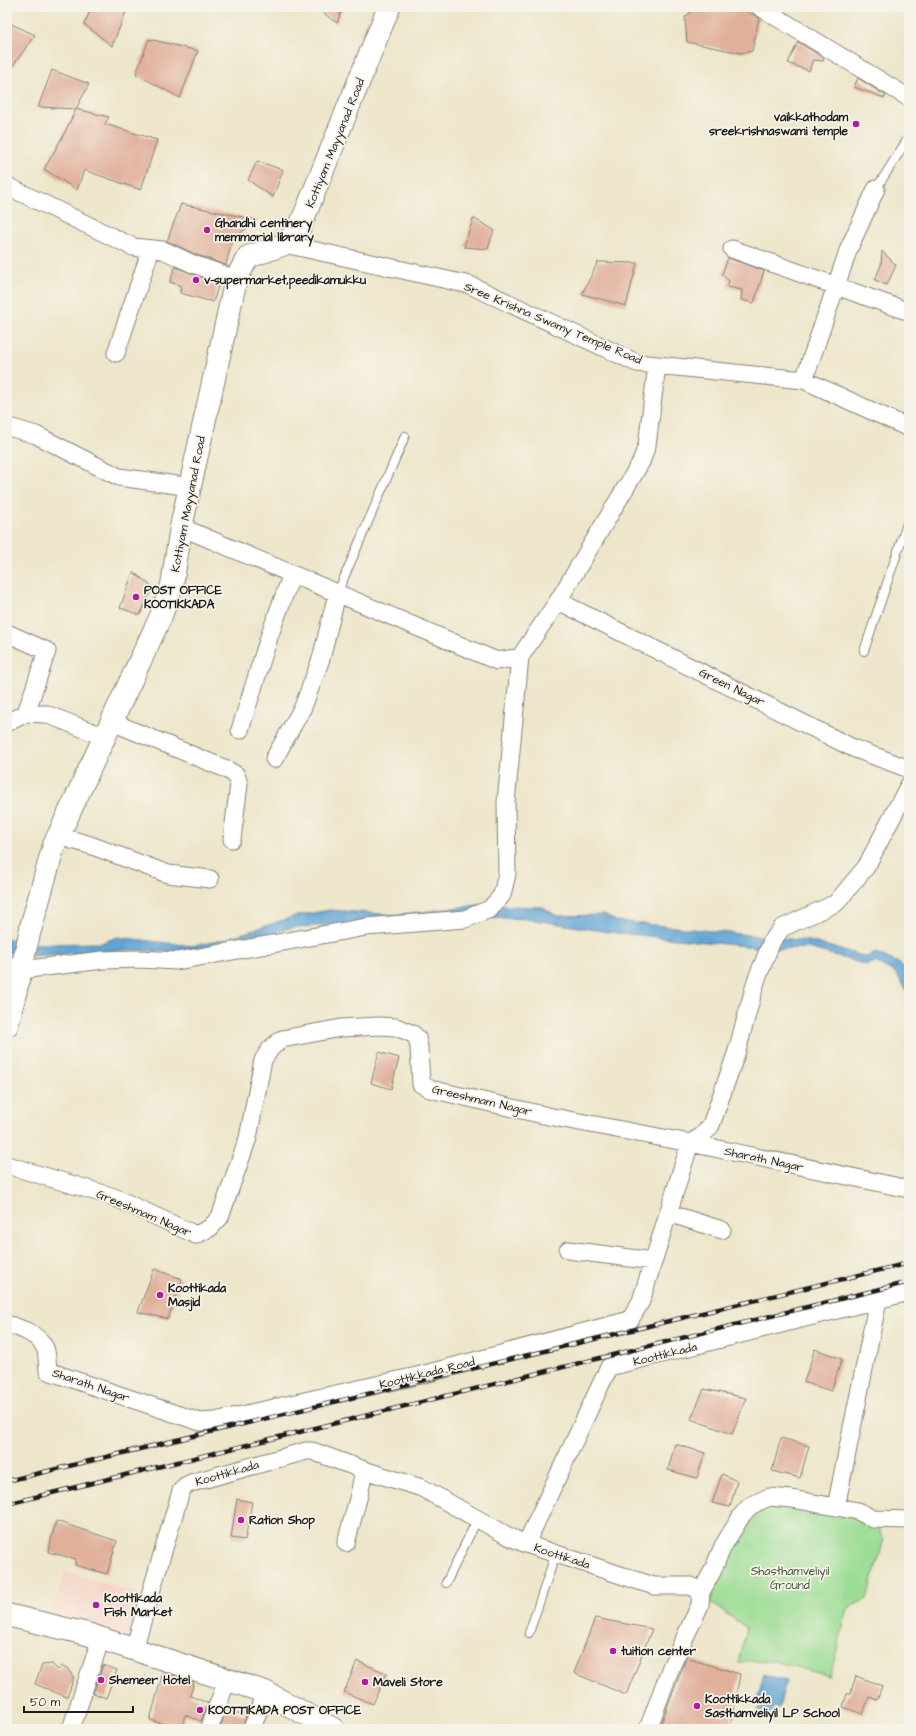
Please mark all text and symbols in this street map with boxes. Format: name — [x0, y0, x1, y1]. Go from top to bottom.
street label: Kottiyam Mayyanad Road — [302, 76, 370, 211]
place label: vaikkathodam sreekrishnaswami temple — [709, 109, 849, 141]
marker: vaikkathodam sreekrishnaswami temple — [851, 119, 861, 129]
place label: Ghandhi centinery memmorial library — [215, 215, 314, 247]
marker: Ghandhi centinery memmorial library — [202, 225, 212, 235]
place label: v-supermarket,peedikamukku — [204, 272, 366, 290]
marker: v-supermarket,peedikamukku — [191, 275, 201, 285]
street label: Sree Krishna Swamy Temple Road — [461, 278, 644, 370]
street label: Kottiyam Mayyanad Road — [167, 435, 211, 574]
place label: POST OFFICE KOOTIKKADA — [144, 582, 223, 613]
marker: POST OFFICE KOOTIKKADA — [131, 592, 141, 602]
street label: Green Nagar — [696, 664, 768, 712]
street label: Greeshmam Nagar — [430, 1081, 534, 1121]
street label: Sharath Nagar — [722, 1143, 805, 1177]
street label: Greeshmam Nagar — [93, 1186, 194, 1242]
place label: Koottikada Masjid — [168, 1280, 227, 1312]
marker: Koottikada Masjid — [155, 1290, 165, 1300]
street label: Koottikkada — [631, 1338, 699, 1371]
street label: Koottikkada Road — [378, 1353, 477, 1394]
street label: Sharath Nagar — [50, 1364, 132, 1408]
street label: Koottikkada — [193, 1456, 261, 1491]
place label: Ration Shop — [249, 1512, 315, 1530]
marker: Ration Shop — [236, 1515, 246, 1525]
street label: Koottikada — [532, 1539, 592, 1574]
park label: Shasthamveliyil Ground — [751, 1563, 829, 1594]
place label: Koottikada Fish Market — [104, 1590, 172, 1621]
marker: Koottikada Fish Market — [91, 1600, 101, 1610]
place label: tuition center — [620, 1643, 696, 1660]
marker: tuition center — [608, 1646, 618, 1656]
place label: Shemeer Hotel — [108, 1672, 190, 1689]
place label: Maveli Store — [373, 1674, 443, 1691]
marker: Shemeer Hotel — [96, 1675, 106, 1685]
marker: Maveli Store — [360, 1677, 370, 1687]
scale bar — [24, 1688, 133, 1714]
place label: Koottikkada Sasthamveliyil LP School — [704, 1691, 840, 1723]
text: 50 m — [30, 1694, 61, 1711]
marker: Koottikkada Sasthamveliyil LP School — [692, 1701, 702, 1711]
place label: KOOTTIKADA POST OFFICE — [208, 1702, 362, 1719]
marker: KOOTTIKADA POST OFFICE — [195, 1705, 205, 1715]

